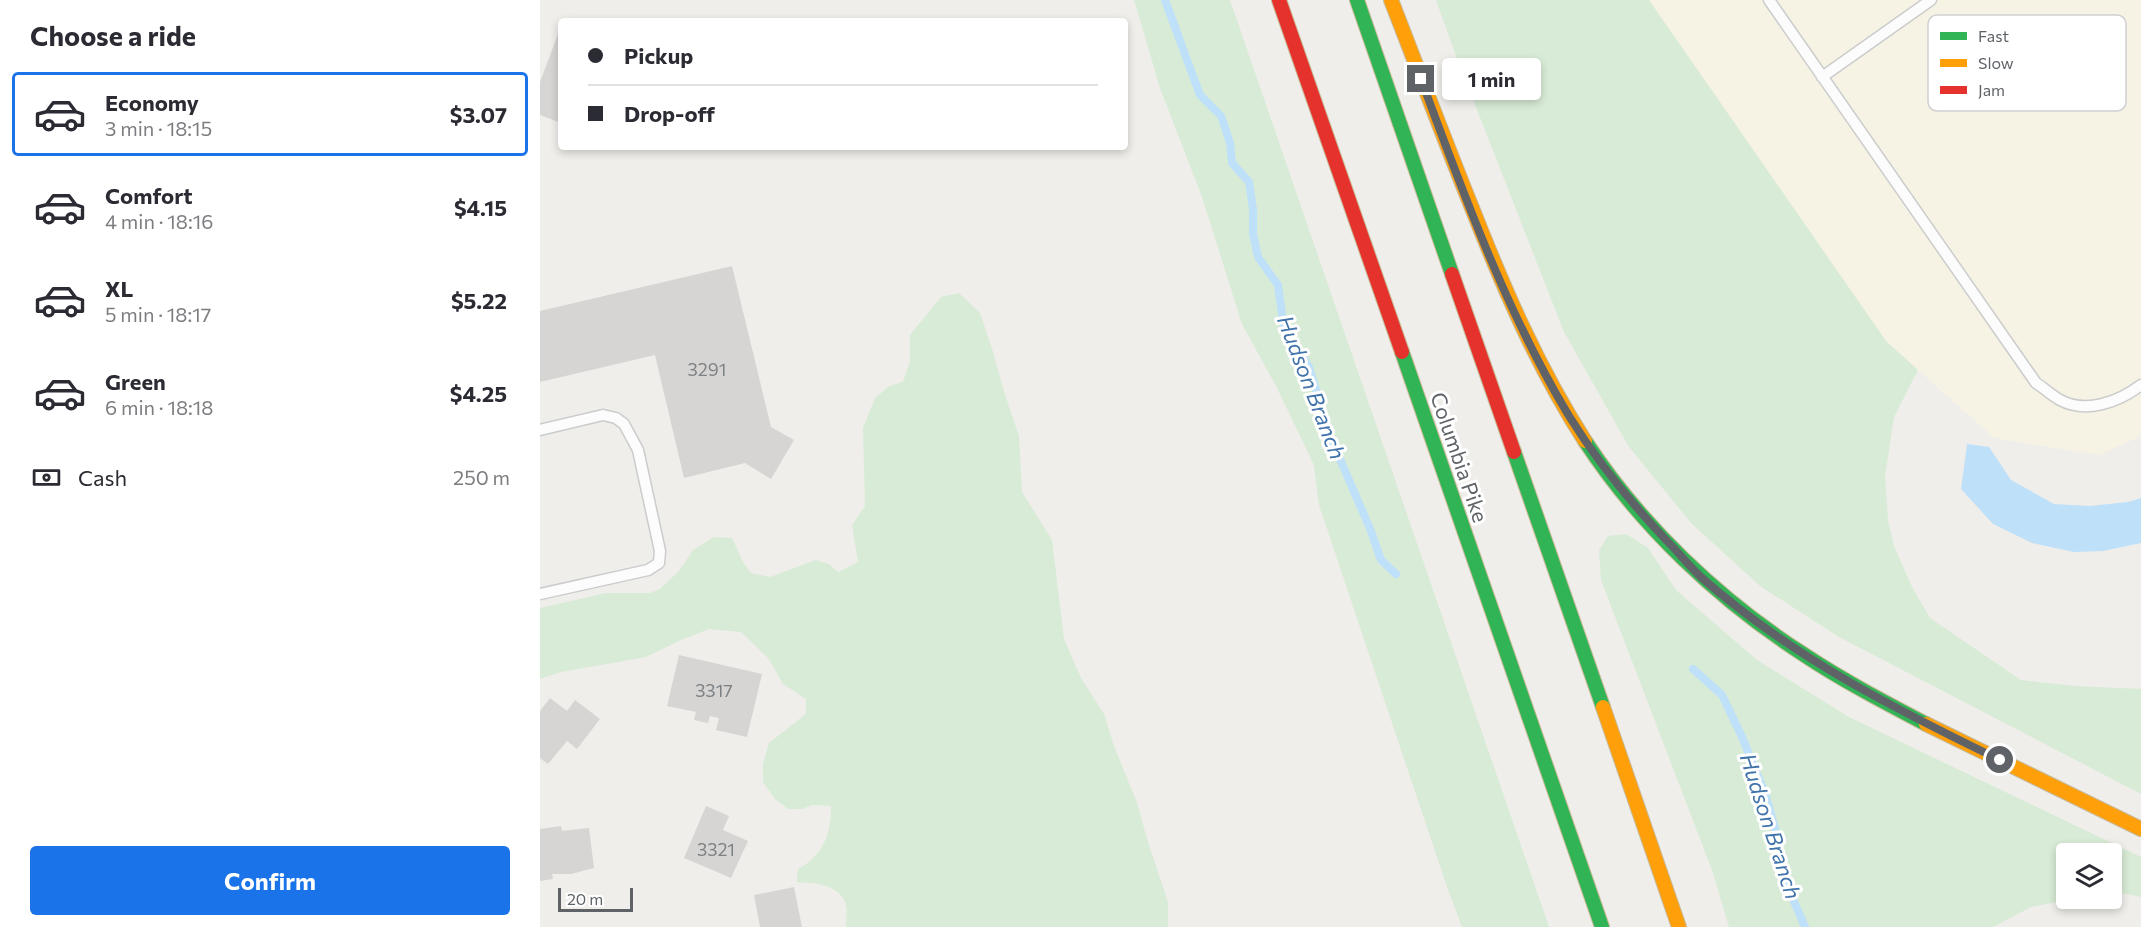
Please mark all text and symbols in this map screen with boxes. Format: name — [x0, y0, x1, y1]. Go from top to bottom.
legend — [1928, 15, 2126, 111]
text: Choose a ride — [30, 19, 196, 52]
text: Fast — [1978, 26, 2009, 45]
text: Pickup — [624, 42, 693, 69]
text: Slow — [1978, 53, 2014, 72]
callout: 1 min — [1442, 58, 1541, 100]
route end — [1407, 65, 1434, 92]
text: 1 min — [1468, 67, 1515, 91]
text: Jam — [1978, 80, 2005, 99]
icon: car — [33, 87, 87, 141]
text: Economy — [105, 89, 199, 116]
text: Drop-off — [624, 100, 715, 127]
text: $3.07 — [450, 101, 507, 128]
text: 3 min · 18:15 — [105, 116, 212, 140]
icon: car — [33, 180, 87, 234]
text: Comfort — [105, 182, 193, 209]
text: $4.15 — [454, 194, 507, 221]
text: 4 min · 18:16 — [105, 209, 213, 233]
icon: car — [33, 273, 87, 327]
text: XL — [105, 275, 133, 302]
text: $5.22 — [451, 287, 507, 314]
text: 5 min · 18:17 — [105, 302, 211, 326]
water label: Hudson Branch — [1272, 311, 1352, 463]
house number: 3291 — [688, 358, 726, 380]
icon: car — [33, 366, 87, 420]
text: Green — [105, 368, 166, 395]
text: $4.25 — [450, 380, 507, 407]
street label: Columbia Pike — [1426, 389, 1494, 525]
text: 6 min · 18:18 — [105, 395, 214, 419]
icon: cash — [30, 461, 63, 494]
text: Cash — [78, 464, 127, 491]
text: 250 m — [453, 465, 510, 489]
house number: 3317 — [695, 679, 733, 701]
route start — [1986, 746, 2013, 773]
water label: Hudson Branch — [1735, 750, 1807, 902]
house number: 3321 — [697, 838, 735, 860]
map controls — [2056, 843, 2122, 909]
button: layers — [2056, 843, 2122, 909]
button: Confirm — [30, 846, 510, 915]
scale bar — [558, 885, 633, 912]
text: 20 m — [567, 889, 603, 908]

